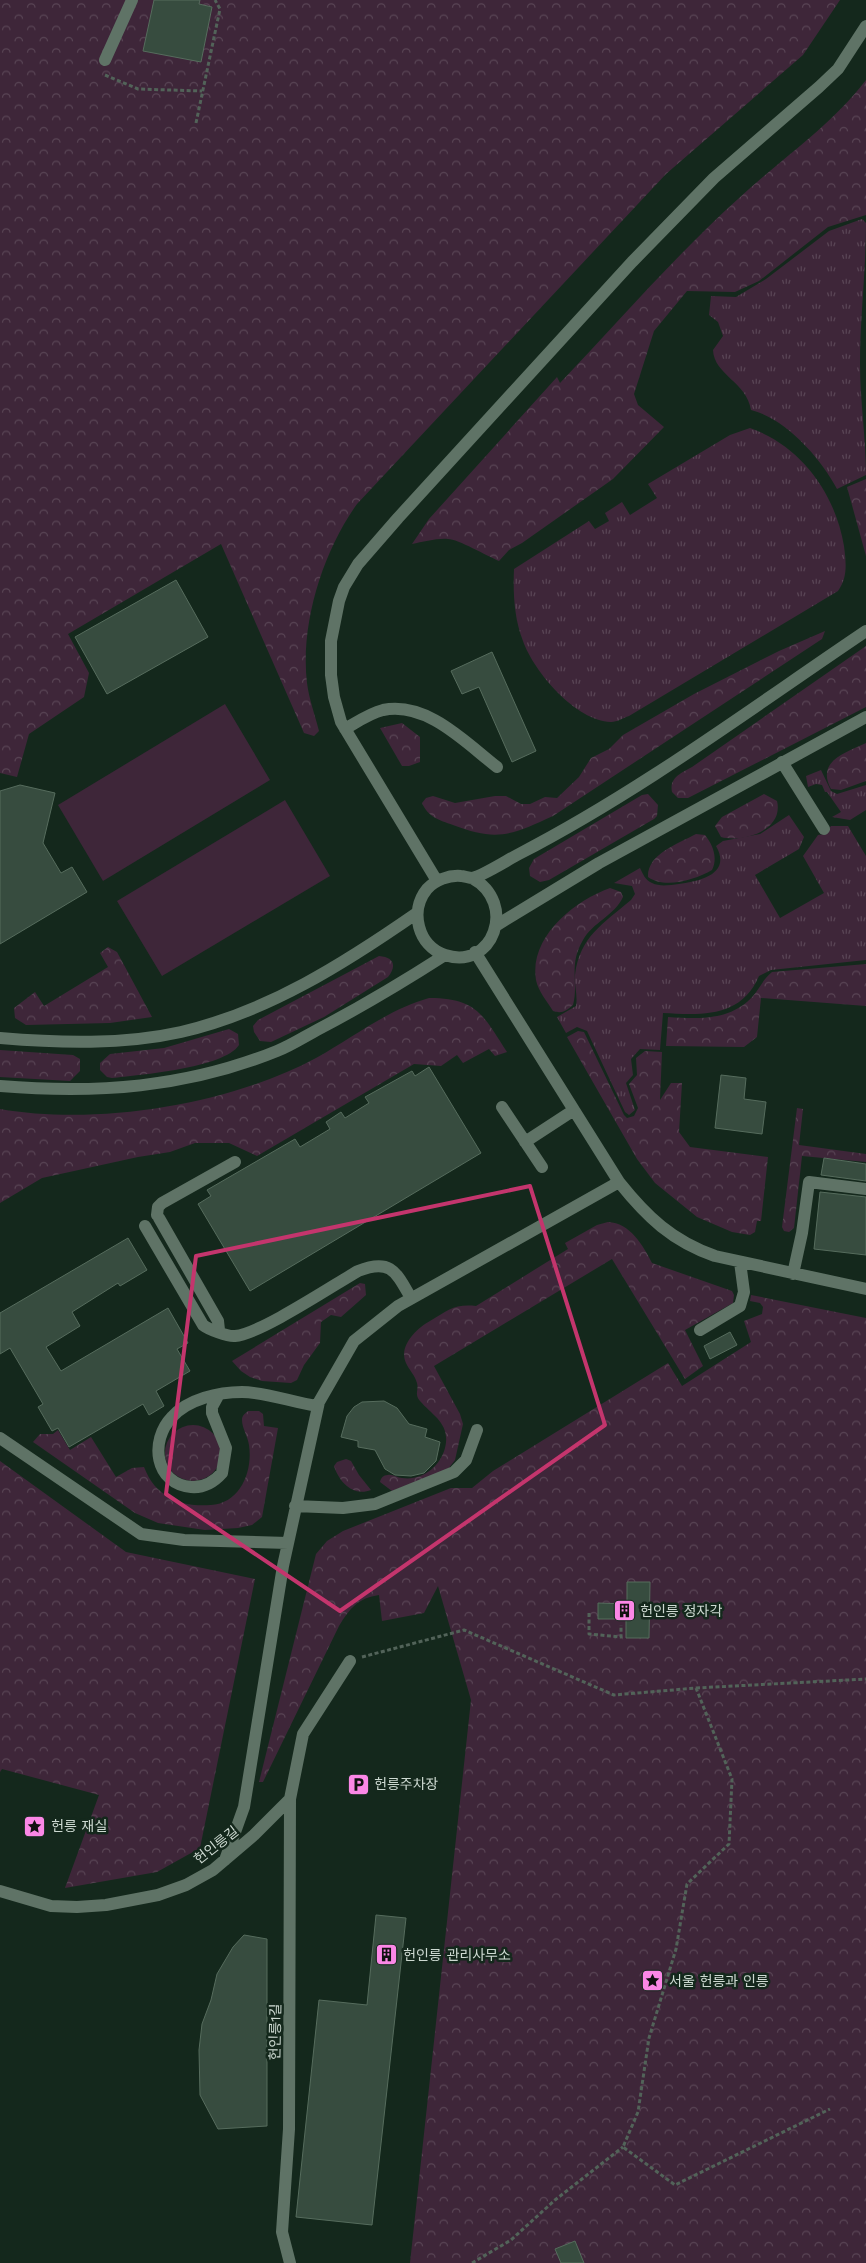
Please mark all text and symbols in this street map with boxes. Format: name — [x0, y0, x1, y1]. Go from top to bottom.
building icon: 헌인릉 정자각 — [612, 1599, 636, 1623]
place label: 헌인릉 정자각 — [640, 1603, 722, 1619]
parking icon: 헌릉주차장 — [346, 1772, 370, 1796]
place label: 헌릉주차장 — [374, 1776, 439, 1792]
place icon: 헌릉 재실 — [23, 1814, 47, 1838]
place label: 헌릉 재실 — [51, 1818, 107, 1834]
street label: 헌인릉길 — [191, 1823, 241, 1867]
building icon: 헌인릉 관리사무소 — [375, 1943, 399, 1967]
place label: 헌인릉 관리사무소 — [403, 1947, 511, 1963]
place icon: 서울 헌릉과 인릉 — [641, 1969, 665, 1993]
place label: 서울 헌릉과 인릉 — [669, 1973, 769, 1989]
street label: 헌인릉1길 — [267, 2003, 283, 2061]

